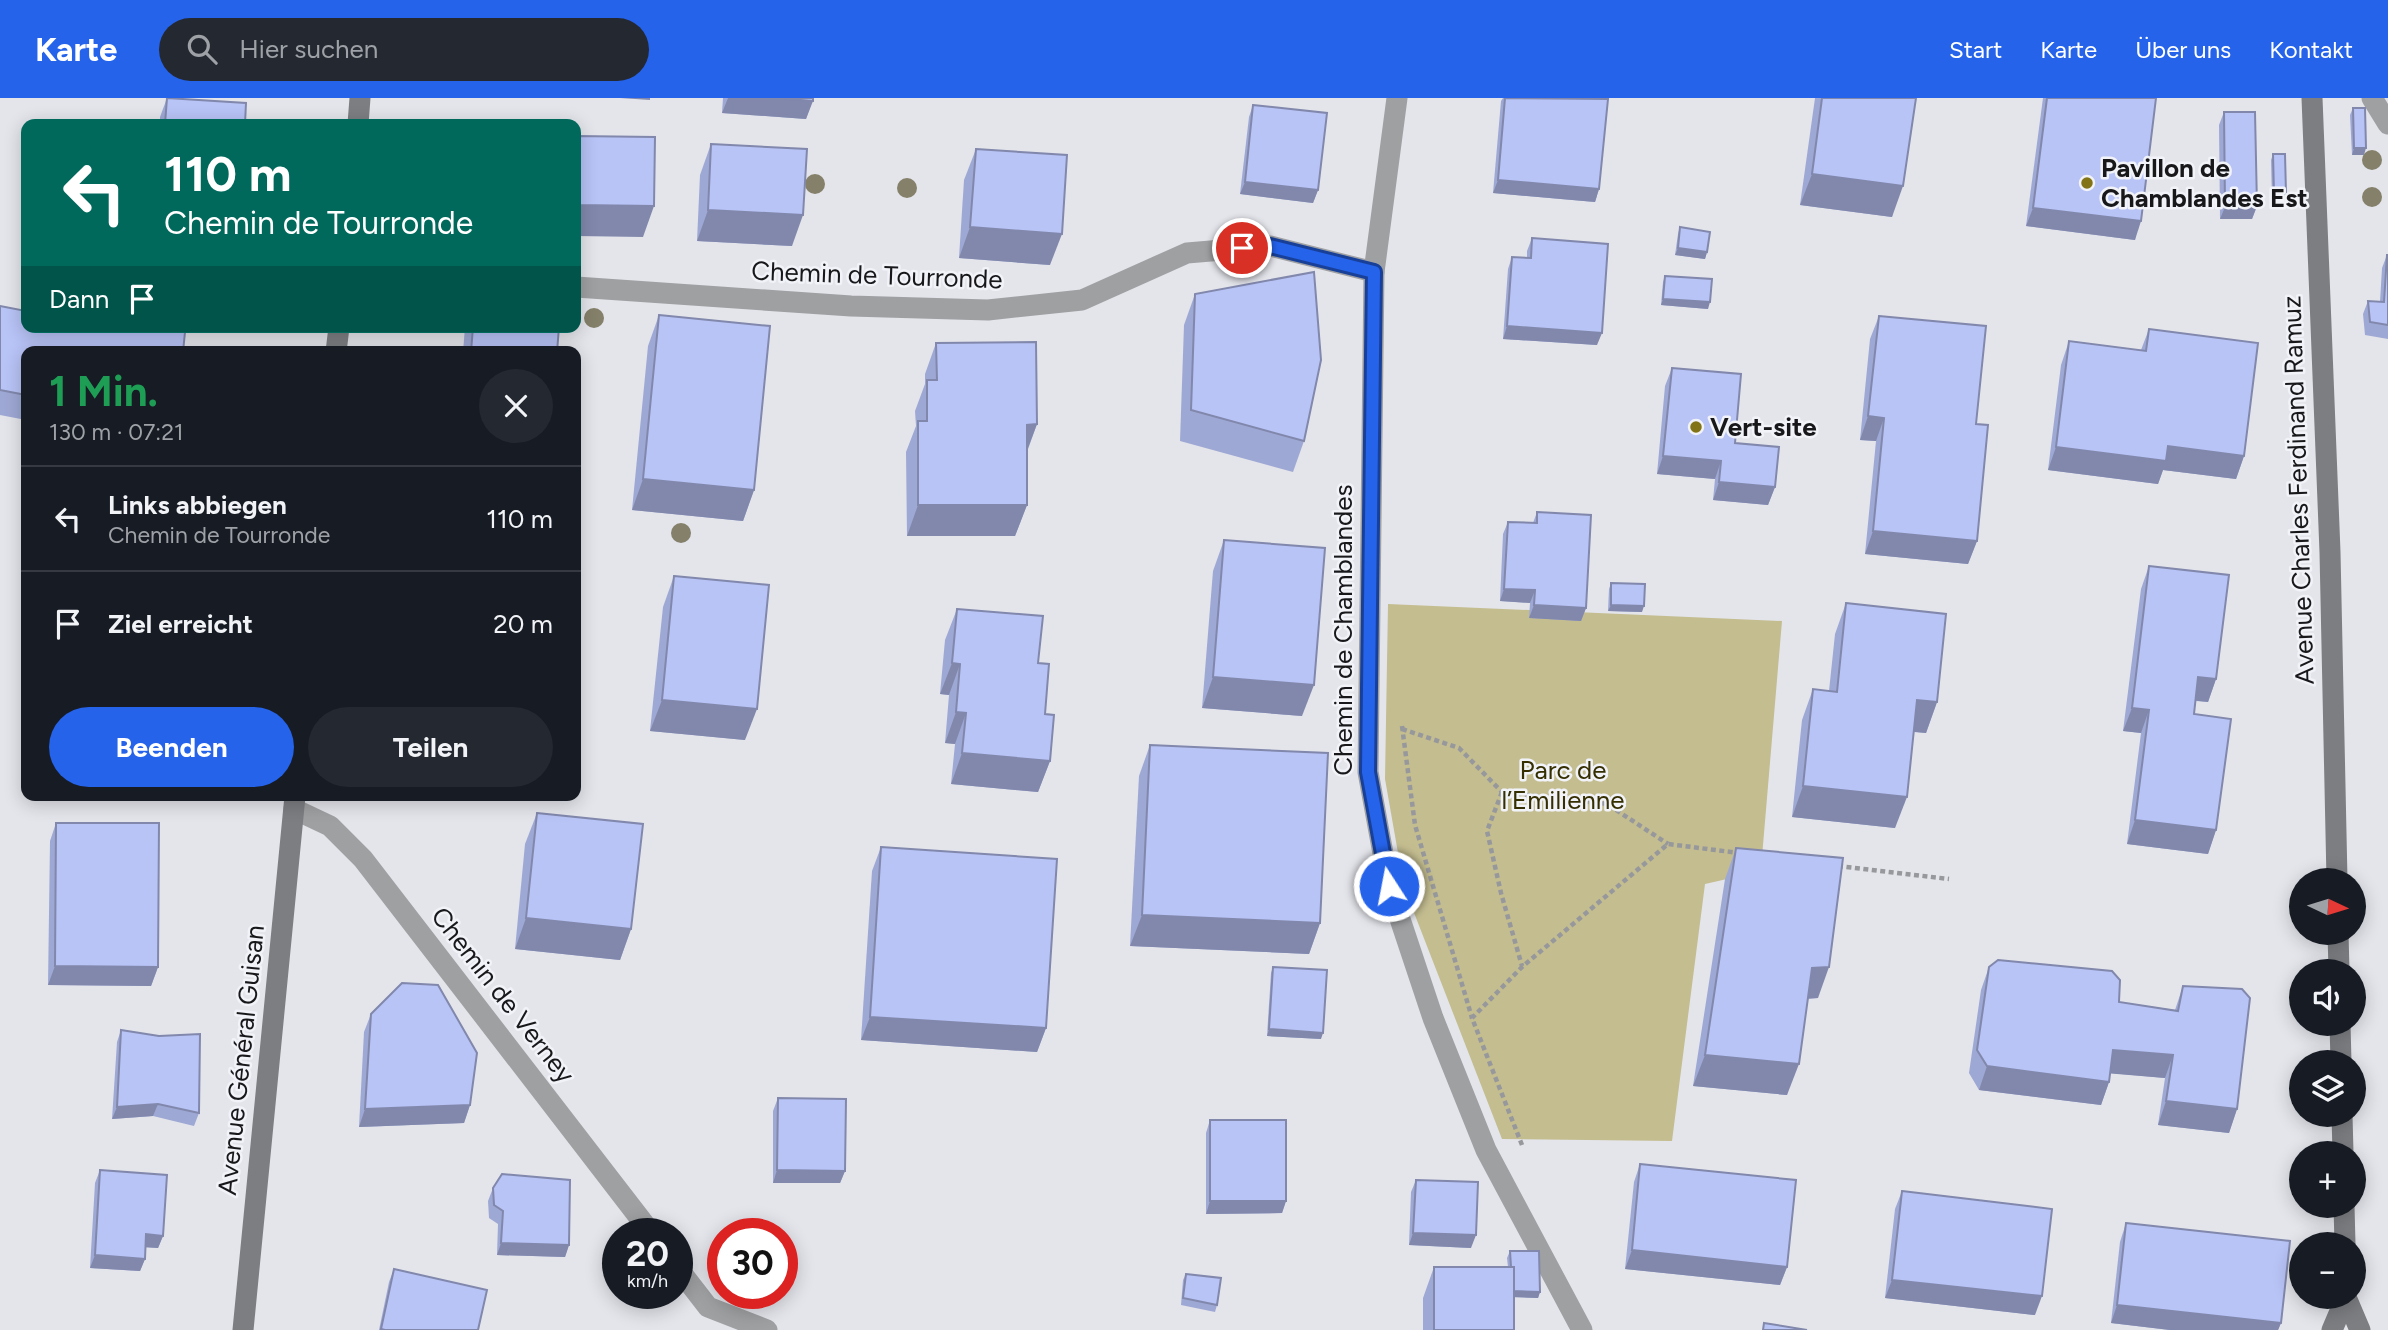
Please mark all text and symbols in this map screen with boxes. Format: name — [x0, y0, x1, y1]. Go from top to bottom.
search box — [159, 18, 649, 81]
text: Karte — [35, 30, 117, 69]
icon: search — [183, 30, 221, 68]
text: Hier suchen — [239, 33, 378, 65]
text: Start — [1949, 35, 2002, 64]
text: Karte — [2040, 35, 2097, 64]
text: Über uns — [2135, 35, 2231, 64]
text: Kontakt — [2269, 35, 2353, 64]
text: 110 m — [164, 144, 292, 203]
icon: left — [49, 147, 140, 238]
place label: Pavillon de Chamblandes Est — [2101, 152, 2308, 214]
marker: Pavillon de Chamblandes Est — [2079, 175, 2095, 191]
text: Chemin de Tourronde — [164, 204, 473, 242]
pin — [1212, 218, 1272, 278]
icon: arrive — [1223, 229, 1261, 267]
street label: Chemin de Tourronde — [751, 255, 1003, 295]
icon: arrive — [123, 280, 161, 318]
text: Dann — [49, 283, 109, 315]
street label: Avenue Charles Ferdinand Ramuz — [2275, 295, 2321, 685]
text: 1 Min. — [49, 366, 158, 417]
button: close — [479, 369, 553, 443]
place label: Vert-site — [1710, 411, 1817, 443]
text: 130 m · 07:21 — [49, 418, 183, 446]
marker: Vert-site — [1688, 419, 1704, 435]
street label: Chemin de Chamblandes — [1327, 484, 1359, 776]
text: Links abbiegen — [108, 489, 287, 521]
icon: left — [49, 500, 87, 538]
text: 110 m — [486, 503, 553, 535]
text: Chemin de Tourronde — [108, 521, 330, 549]
icon: arrive — [49, 605, 87, 643]
text: Ziel erreicht — [108, 608, 253, 640]
text: 20 m — [493, 608, 553, 640]
button: Beenden — [49, 707, 294, 787]
button: Teilen — [308, 707, 553, 787]
park label: Parc de l’Emilienne — [1501, 754, 1625, 816]
position arrow — [1352, 849, 1426, 923]
north arrow — [2289, 868, 2366, 945]
map controls — [2289, 868, 2366, 1309]
street label: Chemin de Verney — [424, 901, 582, 1090]
street label: Avenue Général Guisan — [211, 923, 271, 1197]
button: sound — [2289, 959, 2366, 1036]
button: layers — [2289, 1050, 2366, 1127]
button: + — [2289, 1141, 2366, 1218]
speed limit sign: 30 — [707, 1218, 798, 1309]
button: − — [2289, 1232, 2366, 1309]
text: 20 — [626, 1233, 669, 1275]
text: km/h — [627, 1270, 668, 1292]

